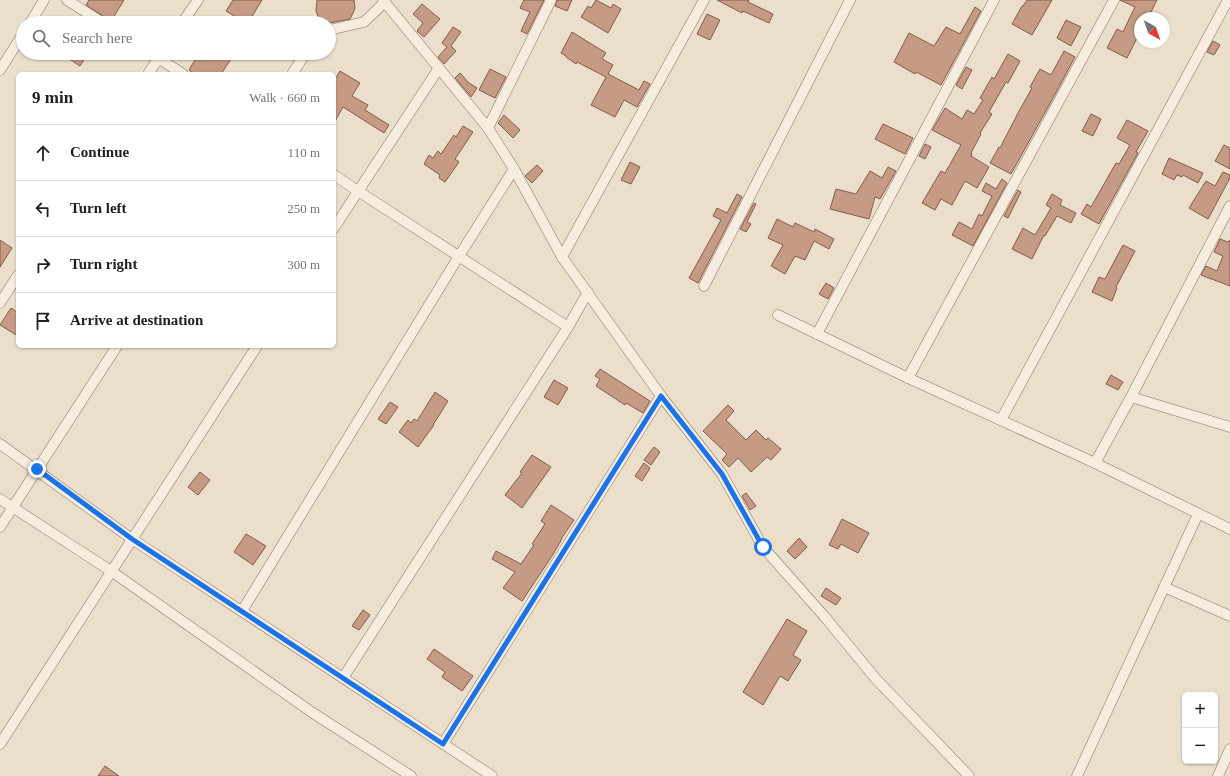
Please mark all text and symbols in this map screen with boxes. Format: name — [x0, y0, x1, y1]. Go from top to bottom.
north arrow — [1134, 12, 1170, 48]
search box — [16, 16, 336, 60]
icon: search — [30, 27, 52, 49]
text: Search here — [62, 30, 132, 46]
text: 9 min — [32, 88, 73, 107]
text: Walk · 660 m — [249, 90, 320, 105]
icon: ahead — [32, 142, 54, 164]
text: Continue — [70, 144, 129, 160]
text: 110 m — [288, 145, 320, 160]
icon: left — [32, 198, 54, 220]
text: Turn left — [70, 200, 127, 216]
text: 250 m — [287, 201, 320, 216]
icon: right — [32, 254, 54, 276]
text: Turn right — [70, 256, 137, 272]
text: 300 m — [287, 257, 320, 272]
icon: arrive — [32, 310, 54, 332]
text: Arrive at destination — [70, 312, 203, 328]
route end — [28, 460, 46, 478]
route start — [754, 538, 772, 556]
map controls — [1182, 692, 1218, 764]
button: + — [1182, 692, 1218, 728]
button: − — [1182, 728, 1218, 764]

